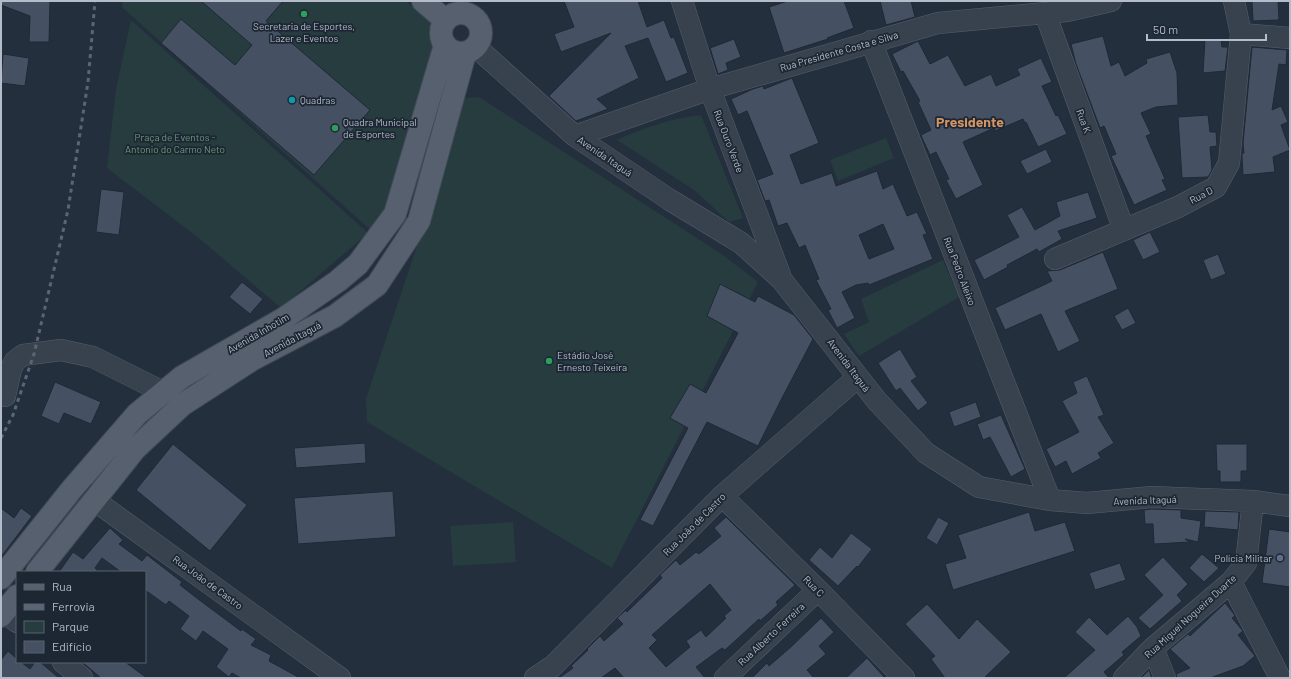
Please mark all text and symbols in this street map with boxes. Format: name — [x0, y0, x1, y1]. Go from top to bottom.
marker: Secretaria de Esportes, Lazer e Eventos — [299, 9, 309, 19]
scale bar — [1147, 16, 1266, 42]
place label: Secretaria de Esportes, Lazer e Eventos — [253, 20, 355, 44]
text: 50 m — [1153, 22, 1178, 36]
street label: Rua Presidente Costa e Silva — [778, 28, 900, 74]
place label: Quadras — [300, 94, 335, 106]
marker: Quadras — [287, 95, 297, 105]
street label: Rua K — [1074, 107, 1094, 135]
street label: Rua Ouro Verde — [712, 108, 746, 174]
district label: Presidente — [936, 113, 1004, 130]
place label: Quadra Municipal de Esportes — [343, 116, 417, 140]
marker: Quadra Municipal de Esportes — [330, 123, 340, 133]
park label: Praça de Eventos - Antonio do Carmo Neto — [125, 131, 225, 155]
street label: Avenida Itaguá — [575, 133, 635, 179]
street label: Rua D — [1187, 184, 1215, 206]
street label: Rua Pedro Aleixo — [941, 235, 979, 307]
street label: Avenida Inhotim — [225, 310, 291, 356]
street label: Avenida Itaguá — [261, 319, 323, 359]
street label: Avenida Itaguá — [825, 336, 873, 394]
place label: Estádio José Ernesto Teixeira — [557, 349, 627, 373]
marker: Estádio José Ernesto Teixeira — [544, 356, 554, 366]
street label: Rua João de Castro — [660, 490, 728, 558]
street label: Avenida Itaguá — [1113, 493, 1177, 507]
place label: Polícia Militar — [1215, 552, 1272, 564]
street label: Rua João de Castro — [171, 553, 245, 611]
marker: Polícia Militar — [1275, 553, 1285, 563]
legend — [16, 571, 146, 663]
street label: Rua Miguel Nogueira Duarte — [1142, 572, 1238, 660]
street label: Rua C — [801, 573, 827, 599]
text: Rua — [52, 579, 72, 593]
text: Ferrovia — [52, 599, 95, 613]
street label: Rua Alberto Ferreira — [735, 600, 807, 668]
text: Parque — [52, 619, 89, 633]
text: Edifício — [52, 639, 92, 653]

